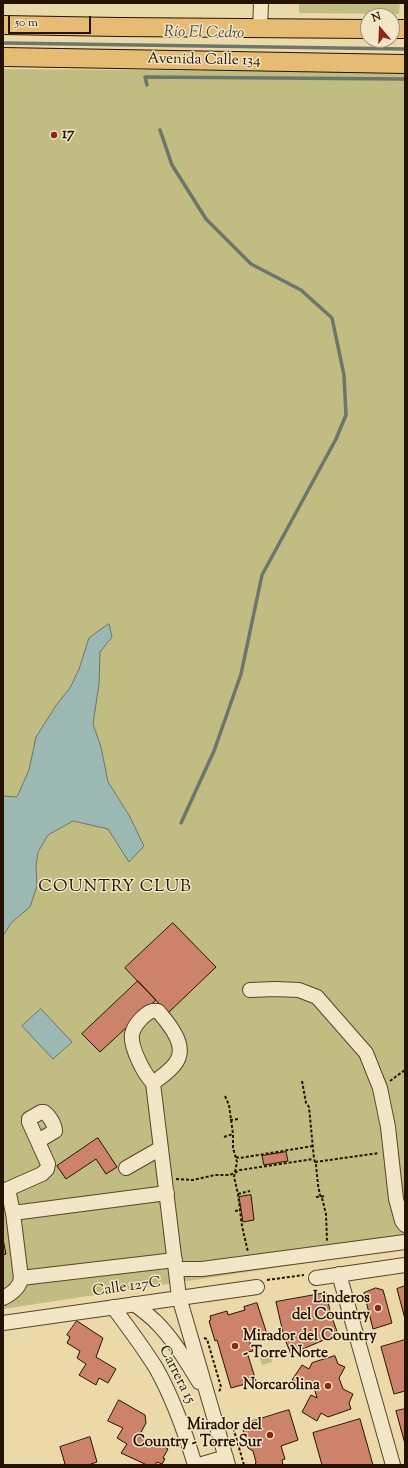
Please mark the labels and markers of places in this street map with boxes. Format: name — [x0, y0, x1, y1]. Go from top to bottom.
place label: 17 — [62, 126, 75, 144]
marker: 17 — [49, 130, 59, 140]
place label: Linderos del Country — [292, 1290, 370, 1325]
marker: Linderos del Country — [373, 1303, 383, 1313]
place label: Mirador del Country - Torre Norte — [243, 1328, 377, 1363]
marker: Mirador del Country - Torre Norte — [230, 1341, 240, 1351]
place label: Norcarolina — [243, 1377, 320, 1395]
marker: Norcarolina — [323, 1381, 333, 1391]
place label: Mirador del Country - Torre Sur — [133, 1417, 262, 1452]
marker: Mirador del Country - Torre Sur — [265, 1430, 275, 1440]

